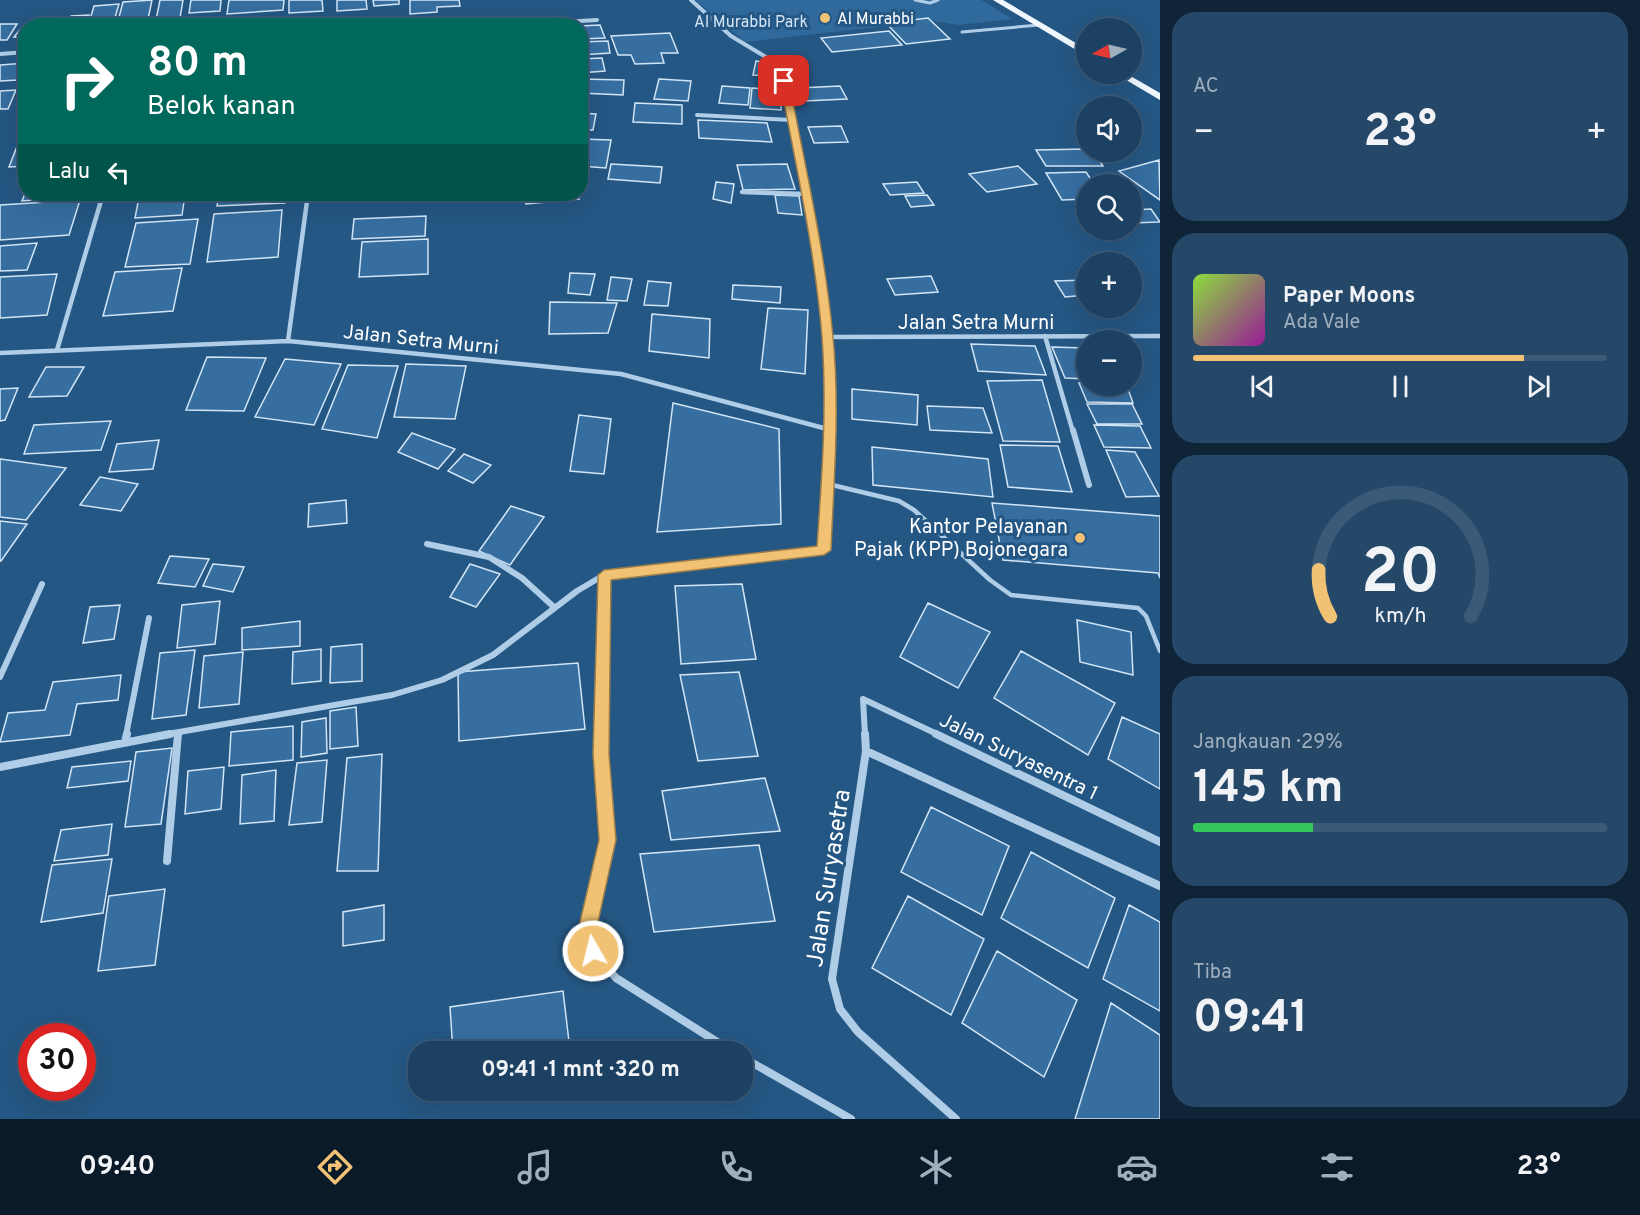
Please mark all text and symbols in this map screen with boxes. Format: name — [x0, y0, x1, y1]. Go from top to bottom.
place label: Al Murabbi — [837, 10, 914, 30]
marker: Al Murabbi — [818, 11, 832, 25]
park label: Al Murabbi Park — [694, 13, 808, 33]
north arrow — [1076, 18, 1142, 84]
map controls — [1076, 18, 1142, 396]
text: 80 m — [147, 38, 248, 91]
icon: right — [48, 42, 126, 120]
pin — [758, 55, 809, 106]
icon: arrive — [767, 64, 800, 97]
text: AC — [1193, 74, 1219, 100]
text: Belok kanan — [147, 90, 296, 124]
button: sound — [1076, 96, 1142, 162]
text: 23° — [1363, 105, 1437, 162]
text: − — [1193, 113, 1214, 155]
text: + — [1586, 113, 1607, 155]
icon: left — [102, 156, 135, 189]
text: Lalu — [48, 159, 90, 186]
button: search — [1076, 174, 1142, 240]
button: + — [1076, 252, 1142, 318]
text: Paper Moons — [1283, 283, 1415, 310]
text: Ada Vale — [1283, 310, 1360, 336]
street label: Jalan Setra Murni — [898, 311, 1054, 337]
street label: Jalan Setra Murni — [342, 320, 500, 362]
button: − — [1076, 330, 1142, 396]
icon: previous — [1246, 370, 1279, 403]
icon: pause — [1384, 370, 1417, 403]
icon: next — [1522, 370, 1555, 403]
place label: Kantor Pelayanan Pajak (KPP) Bojonegara — [854, 515, 1068, 564]
marker: Kantor Pelayanan Pajak (KPP) Bojonegara — [1073, 531, 1087, 545]
text: 20 — [1360, 536, 1440, 615]
text: km/h — [1374, 603, 1426, 630]
street label: Jalan Suryasentra 1 — [935, 708, 1102, 807]
text: Jangkauan · 29% — [1193, 730, 1343, 756]
text: 145 km — [1193, 761, 1343, 818]
street label: Jalan Suryasetra — [801, 787, 859, 969]
position arrow — [561, 919, 625, 983]
text: Tiba — [1193, 960, 1232, 986]
text: 09:41 — [1193, 991, 1308, 1048]
speed limit sign: 30 — [18, 1023, 96, 1101]
text: 09:41 · 1 mnt · 320 m — [481, 1057, 680, 1084]
icon: directions — [314, 1146, 356, 1188]
icon: music — [514, 1146, 556, 1188]
icon: phone — [715, 1146, 757, 1188]
icon: climate — [915, 1146, 957, 1188]
icon: car — [1116, 1146, 1158, 1188]
icon: filters — [1316, 1146, 1358, 1188]
text: 09:40 — [79, 1150, 155, 1184]
text: 23° — [1517, 1150, 1561, 1184]

